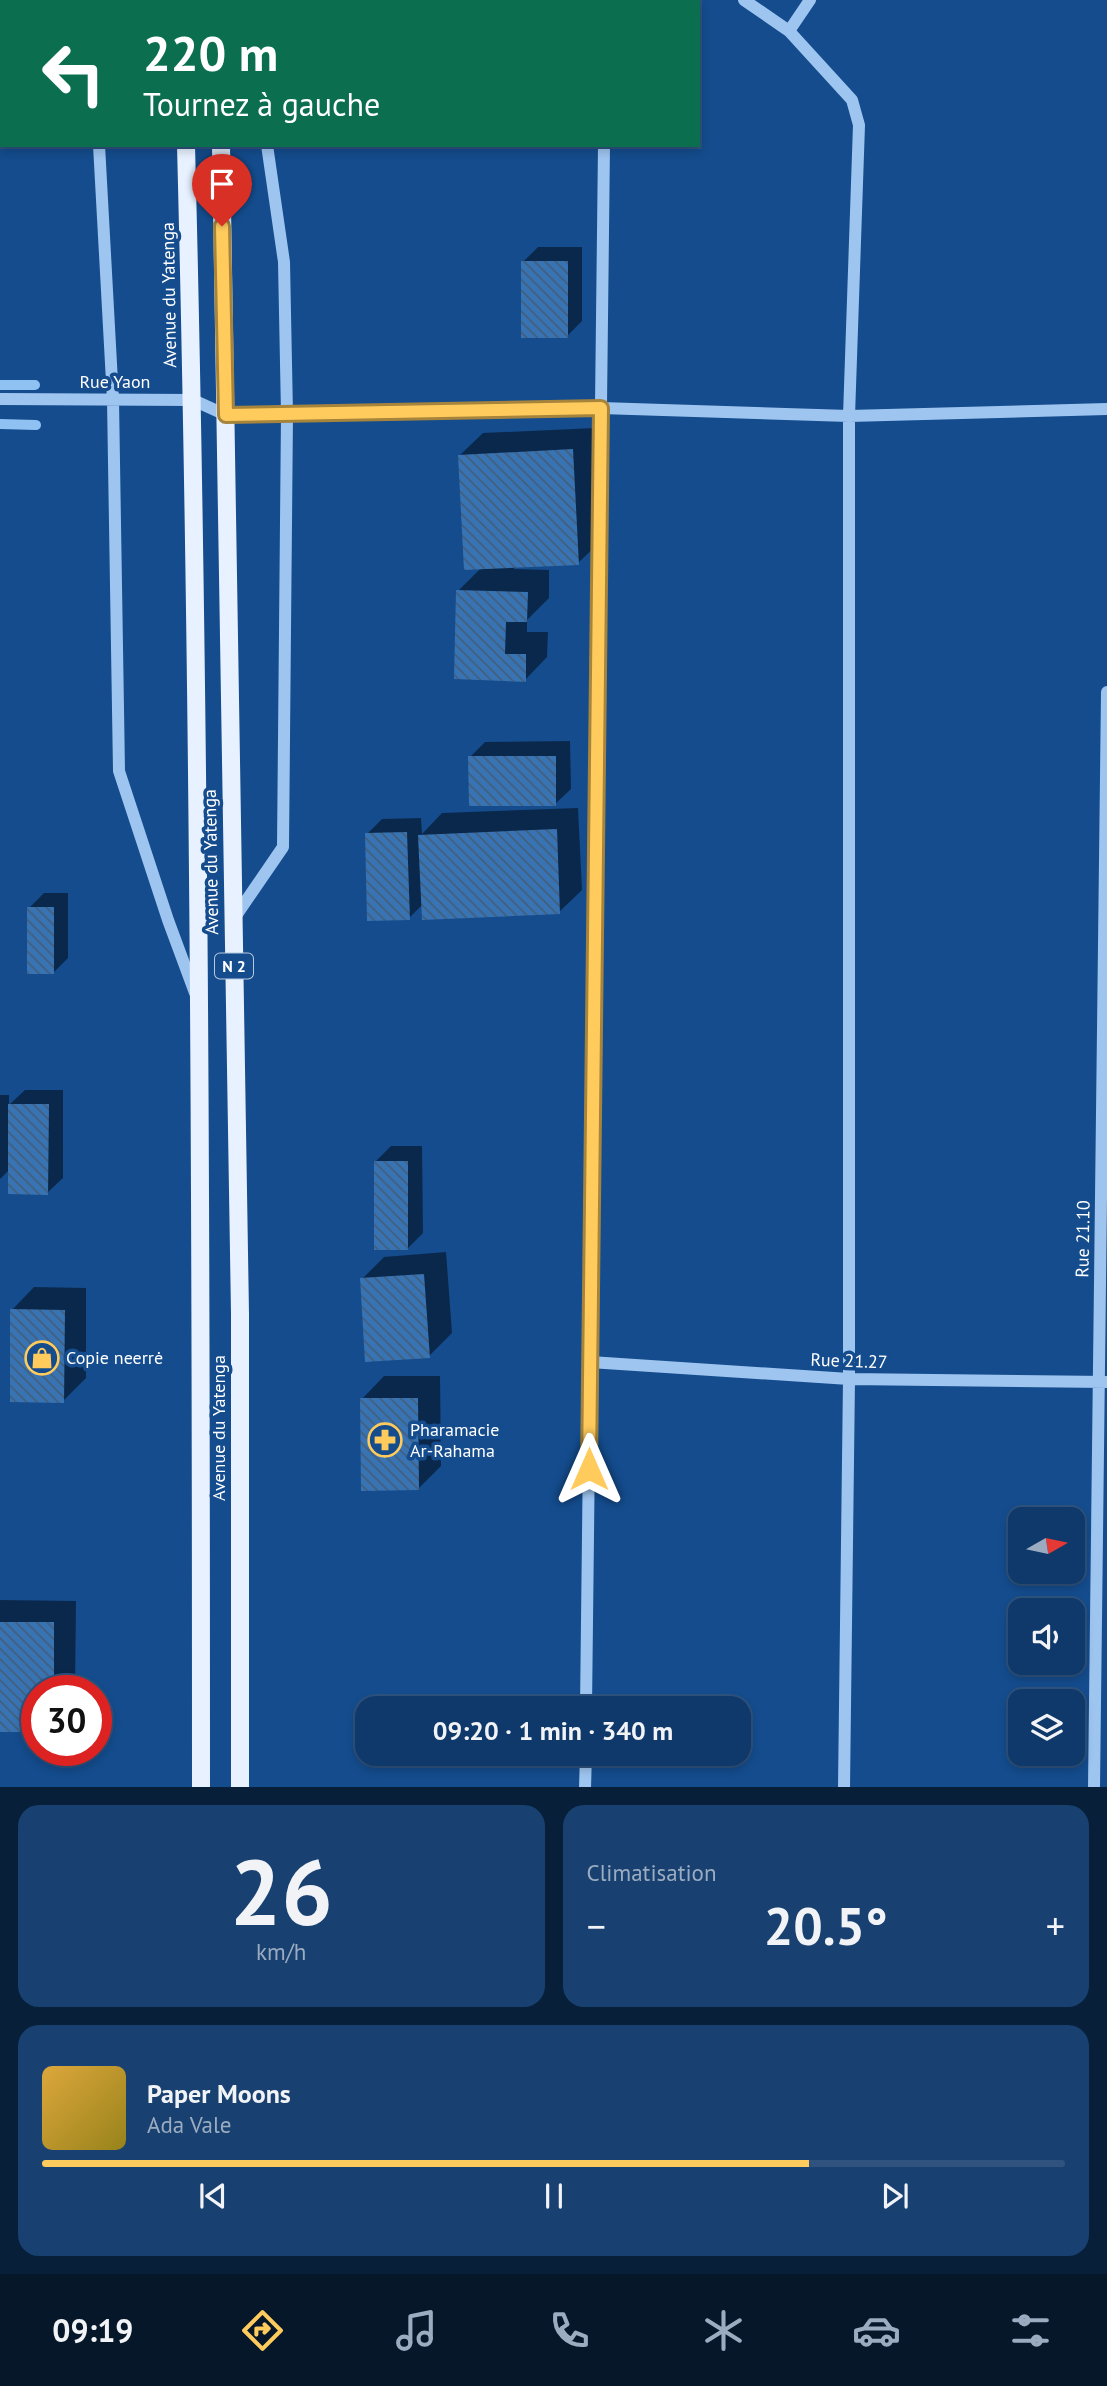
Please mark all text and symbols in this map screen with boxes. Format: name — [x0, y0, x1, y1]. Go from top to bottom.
text: 220 m — [143, 21, 278, 85]
icon: left — [28, 28, 119, 119]
text: Tournez à gauche — [143, 83, 380, 125]
pin — [192, 154, 252, 226]
icon: arrive — [203, 165, 241, 203]
street label: Avenue du Yatenga — [156, 222, 181, 368]
street label: Rue Yaon — [80, 370, 150, 393]
street label: Avenue du Yatenga — [198, 789, 223, 935]
road number: N 2 — [215, 954, 253, 978]
street label: Rue 21.10 — [1070, 1200, 1095, 1278]
shop icon: Copie neerrė — [23, 1339, 61, 1377]
place label: Copie neerrė — [66, 1346, 163, 1369]
street label: Rue 21.27 — [810, 1348, 888, 1373]
street label: Avenue du Yatenga — [207, 1355, 230, 1501]
place label: Pharamacie Ar-Rahama — [410, 1418, 500, 1462]
pharmacy icon: Pharamacie Ar-Rahama — [366, 1421, 404, 1459]
position arrow — [552, 1432, 626, 1506]
north arrow — [1008, 1507, 1085, 1584]
map controls — [1008, 1507, 1085, 1766]
button: sound — [1008, 1598, 1085, 1675]
speed limit sign: 30 — [21, 1675, 112, 1766]
button: layers — [1008, 1689, 1085, 1766]
text: 09:20 · 1 min · 340 m — [433, 1714, 673, 1747]
text: 26 — [230, 1832, 333, 1950]
text: Climatisation — [587, 1858, 717, 1887]
text: 20.5° — [764, 1892, 888, 1959]
text: − — [587, 1901, 606, 1950]
text: + — [1046, 1901, 1065, 1950]
text: km/h — [256, 1937, 306, 1966]
text: Paper Moons — [147, 2077, 291, 2110]
text: Ada Vale — [147, 2110, 231, 2139]
icon: previous — [194, 2177, 232, 2215]
icon: pause — [535, 2177, 573, 2215]
icon: next — [876, 2177, 914, 2215]
icon: directions — [238, 2306, 287, 2355]
icon: music — [392, 2306, 441, 2355]
icon: phone — [545, 2306, 594, 2355]
icon: climate — [699, 2306, 748, 2355]
icon: car — [852, 2306, 901, 2355]
icon: filters — [1006, 2306, 1055, 2355]
text: 09:19 — [52, 2309, 133, 2351]

